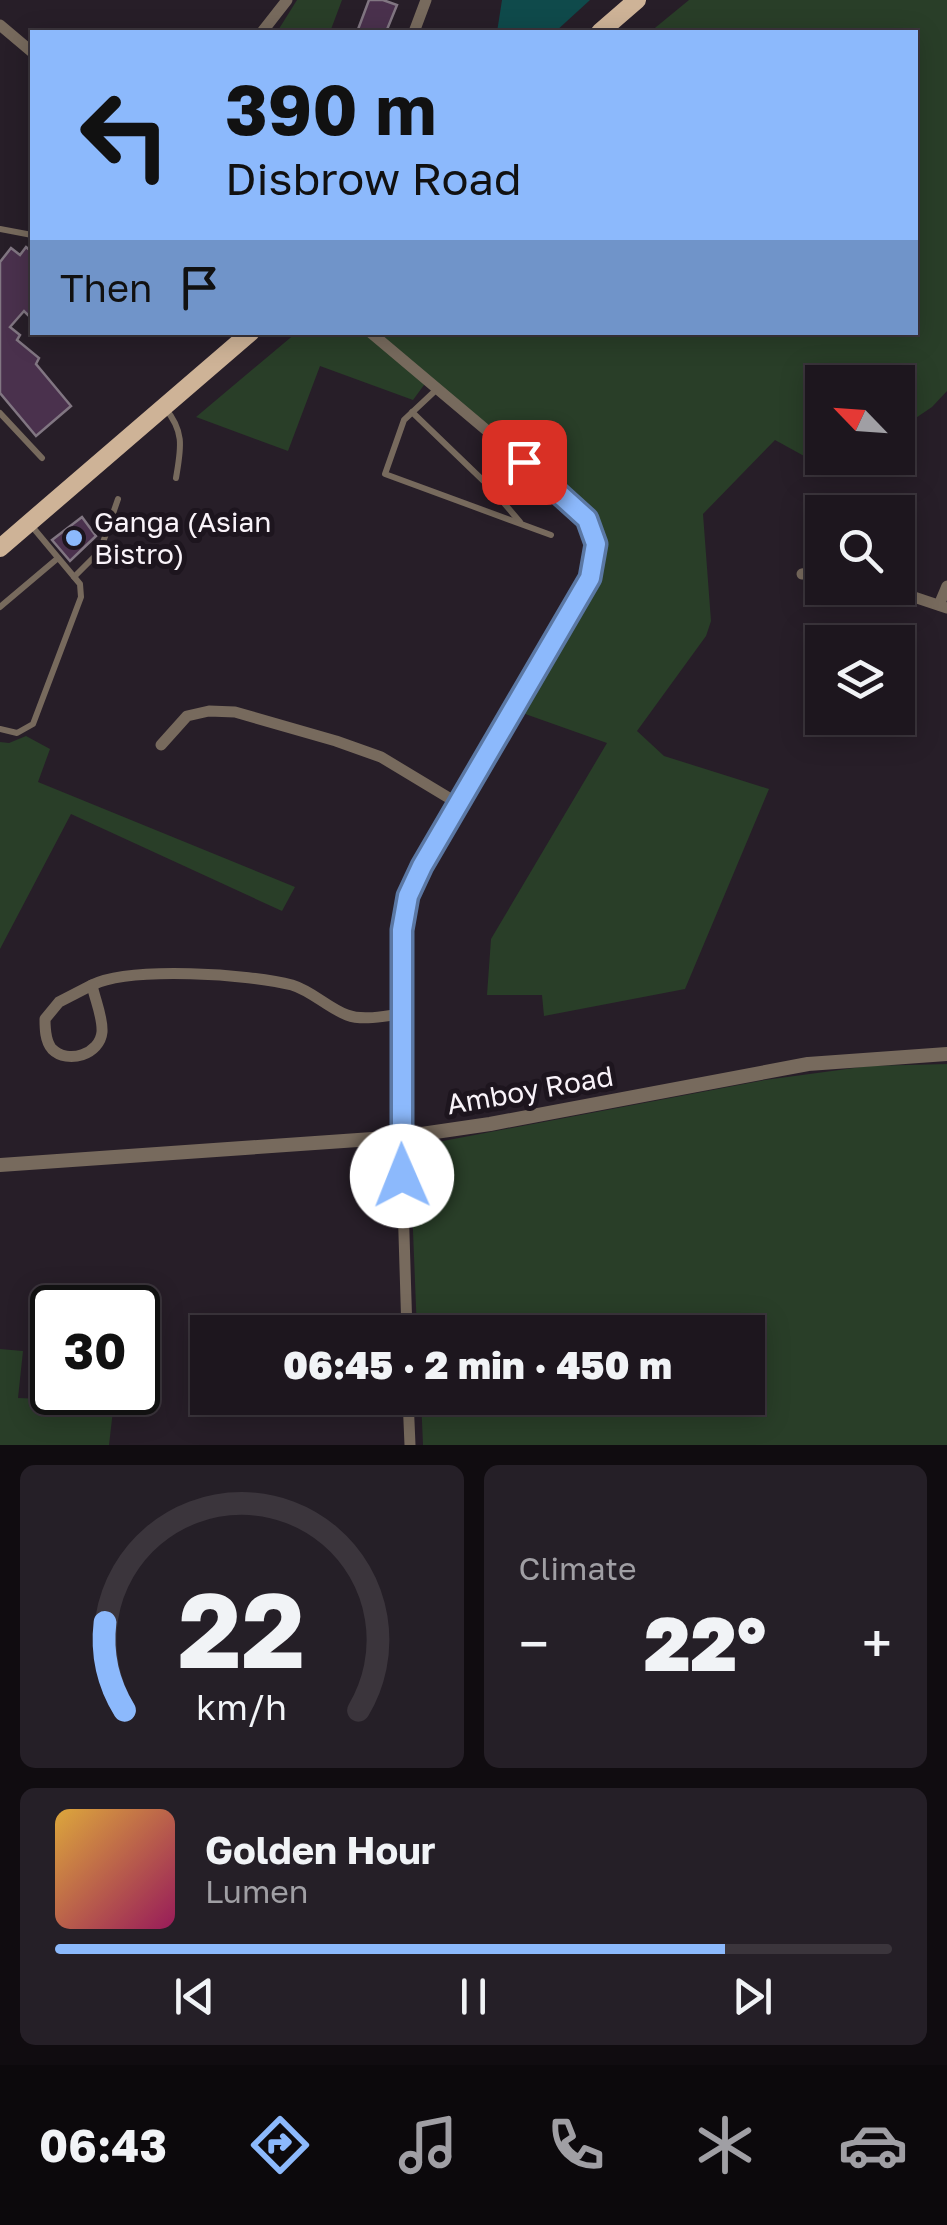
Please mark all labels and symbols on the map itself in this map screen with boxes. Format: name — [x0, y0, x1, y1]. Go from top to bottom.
north arrow — [805, 365, 915, 475]
pin — [482, 420, 567, 505]
place label: Ganga (Asian Bistro) — [94, 505, 271, 570]
marker: Ganga (Asian Bistro) — [63, 527, 85, 549]
street label: Amboy Road — [444, 1059, 616, 1120]
position arrow — [350, 1124, 454, 1228]
speed limit sign: 30 — [30, 1285, 160, 1415]

